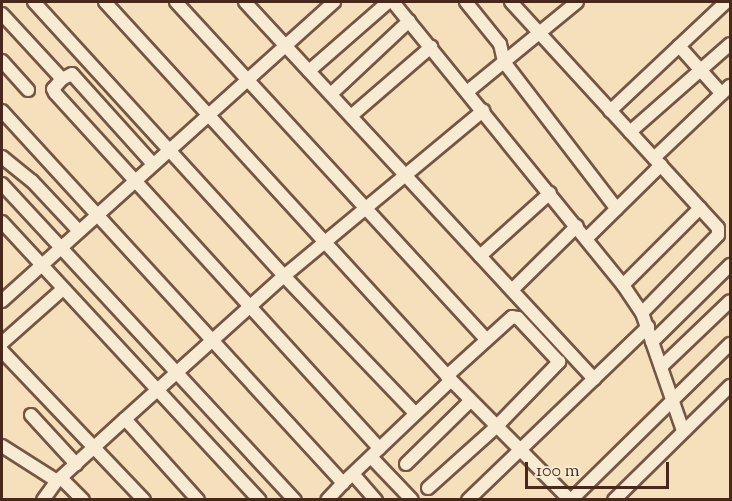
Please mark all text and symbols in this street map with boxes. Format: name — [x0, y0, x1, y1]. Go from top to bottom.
scale bar — [528, 450, 672, 488]
text: 100 m — [536, 459, 580, 485]

